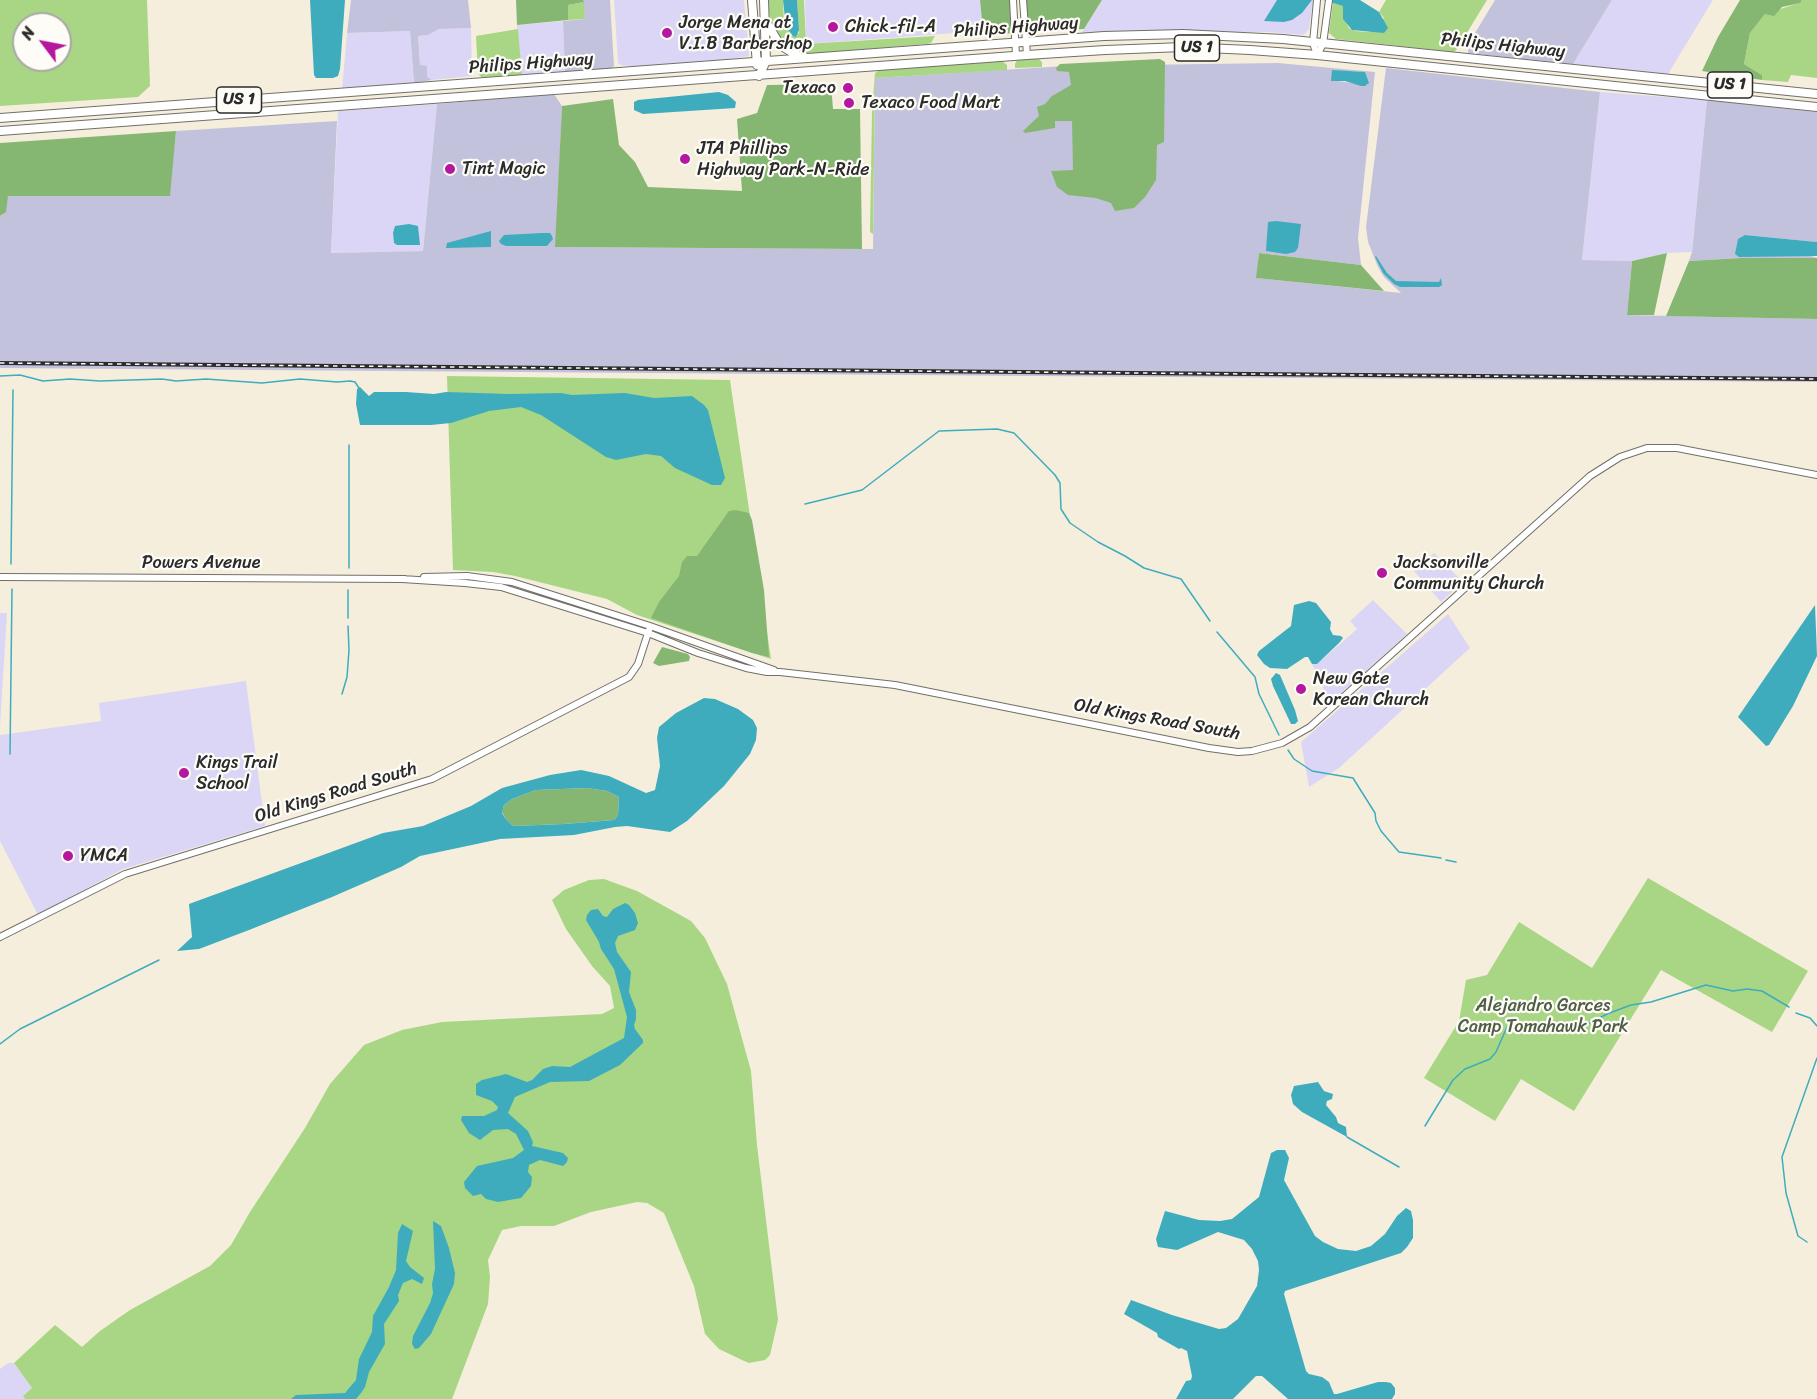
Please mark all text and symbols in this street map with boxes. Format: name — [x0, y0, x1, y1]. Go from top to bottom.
north arrow — [12, 12, 72, 72]
place label: Jorge Mena at V.I.B Barbershop — [679, 12, 812, 54]
street label: Philips Highway — [953, 13, 1079, 43]
place label: Chick-fil-A — [845, 16, 936, 38]
marker: Chick-fil-A — [826, 20, 840, 34]
text: N — [13, 21, 43, 46]
marker: Jorge Mena at V.I.B Barbershop — [660, 26, 674, 40]
street label: Philips Highway — [1440, 29, 1566, 63]
road number: US 1 — [1174, 35, 1220, 61]
street label: Philips Highway — [468, 49, 594, 79]
road number: US 1 — [1708, 72, 1752, 98]
place label: Texaco — [782, 77, 836, 99]
marker: Texaco — [841, 81, 855, 95]
road number: US 1 — [216, 87, 262, 113]
place label: Texaco Food Mart — [861, 92, 1001, 114]
marker: Texaco Food Mart — [842, 96, 856, 110]
place label: JTA Phillips Highway Park-N-Ride — [697, 138, 869, 180]
marker: JTA Phillips Highway Park-N-Ride — [678, 152, 692, 166]
place label: Tint Magic — [462, 158, 546, 180]
marker: Tint Magic — [443, 162, 457, 176]
street label: Powers Avenue — [142, 552, 260, 574]
place label: Jacksonville Community Church — [1394, 552, 1544, 594]
marker: Jacksonville Community Church — [1375, 566, 1389, 580]
place label: New Gate Korean Church — [1313, 668, 1429, 710]
marker: New Gate Korean Church — [1294, 682, 1308, 696]
street label: Old Kings Road South — [1072, 695, 1242, 745]
place label: Kings Trail School — [196, 752, 278, 795]
street label: Old Kings Road South — [252, 758, 420, 828]
marker: Kings Trail School — [177, 766, 191, 780]
place label: YMCA — [80, 845, 128, 867]
marker: YMCA — [61, 849, 75, 863]
park label: Alejandro Garces Camp Tomahawk Park — [1458, 995, 1628, 1038]

